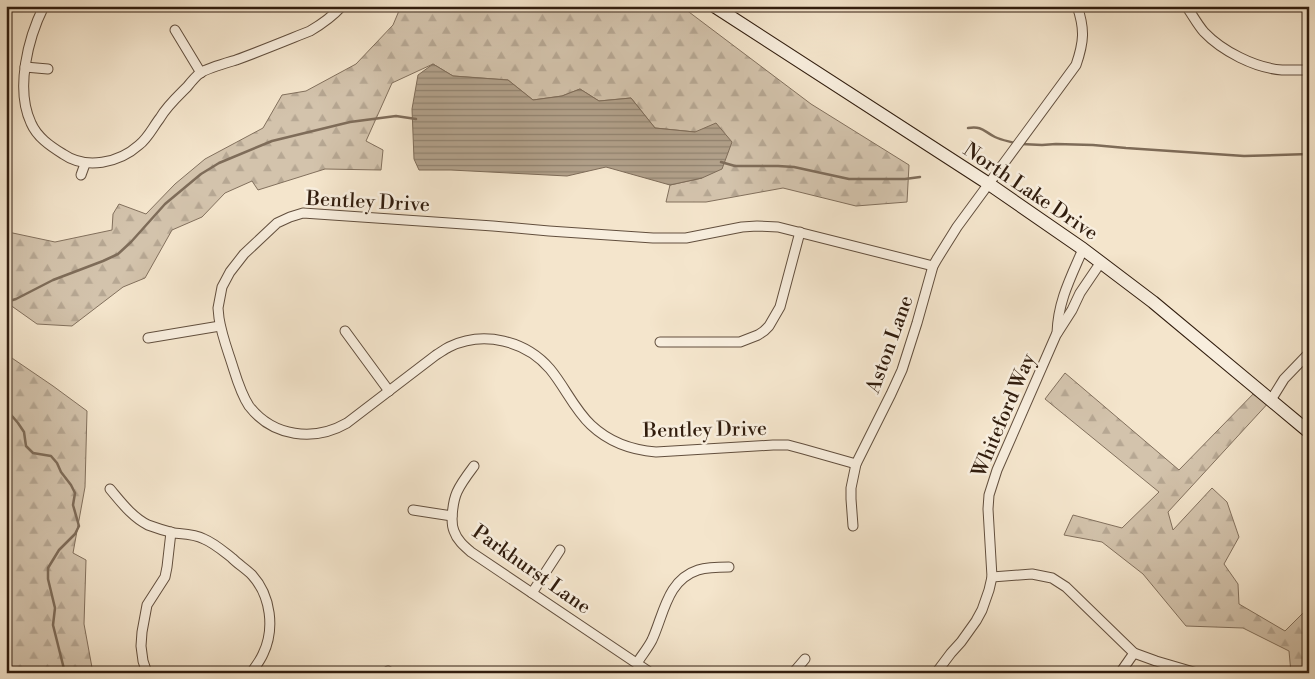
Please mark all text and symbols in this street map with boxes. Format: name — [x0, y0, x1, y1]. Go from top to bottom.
street label: North Lake Drive — [958, 138, 1102, 247]
street label: Bentley Drive — [304, 187, 431, 218]
street label: Aston Lane — [861, 292, 920, 398]
street label: Whiteford Way — [967, 350, 1042, 482]
street label: Bentley Drive — [642, 417, 767, 444]
street label: Parkhurst Lane — [467, 520, 595, 620]

